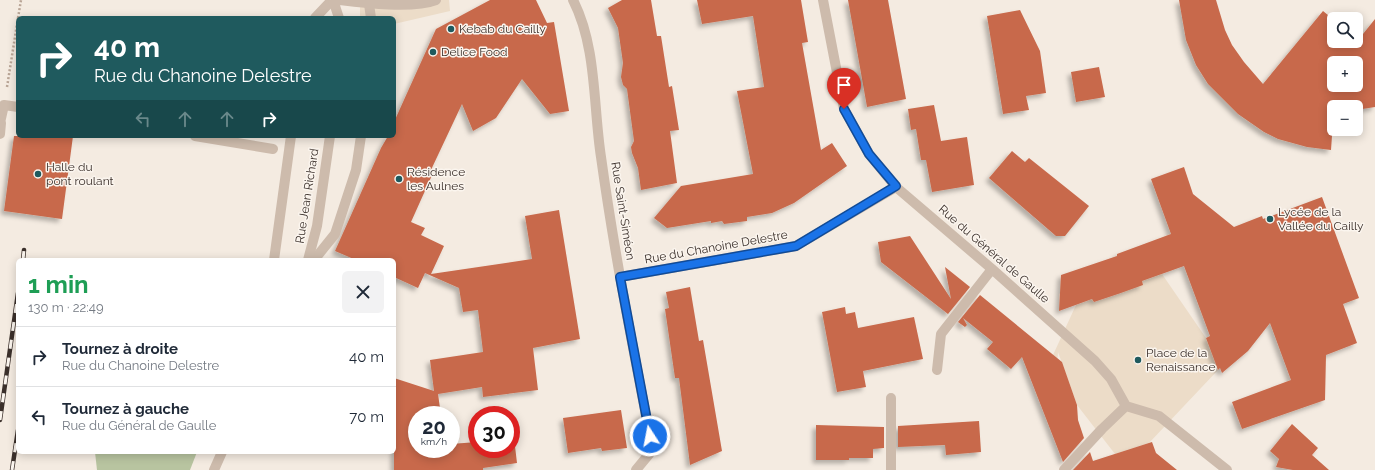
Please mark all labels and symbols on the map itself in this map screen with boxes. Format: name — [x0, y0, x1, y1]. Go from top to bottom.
place label: Kebab du Cailly — [459, 22, 546, 36]
marker: Kebab du Cailly — [446, 24, 456, 34]
place label: Delice Food — [441, 45, 508, 59]
marker: Delice Food — [428, 47, 438, 57]
pin — [827, 68, 861, 109]
street label: Rue Jean Richard — [293, 148, 321, 244]
place label: Halle du pont roulant — [46, 160, 114, 188]
street label: Rue Saint-Siméon — [608, 161, 638, 261]
place label: Résidence les Aulnes — [407, 165, 465, 193]
marker: Halle du pont roulant — [33, 169, 43, 179]
marker: Résidence les Aulnes — [394, 174, 404, 184]
street label: Rue du Général de Gaulle — [936, 202, 1052, 306]
place label: Lycée de la Vallée du Cailly — [1278, 205, 1364, 233]
marker: Lycée de la Vallée du Cailly — [1265, 214, 1275, 224]
street label: Rue du Chanoine Delestre — [643, 228, 789, 266]
place label: Place de la Renaissance — [1146, 346, 1216, 374]
marker: Place de la Renaissance — [1133, 355, 1143, 365]
speed limit sign: 30 — [468, 406, 520, 458]
position arrow — [629, 415, 671, 457]

